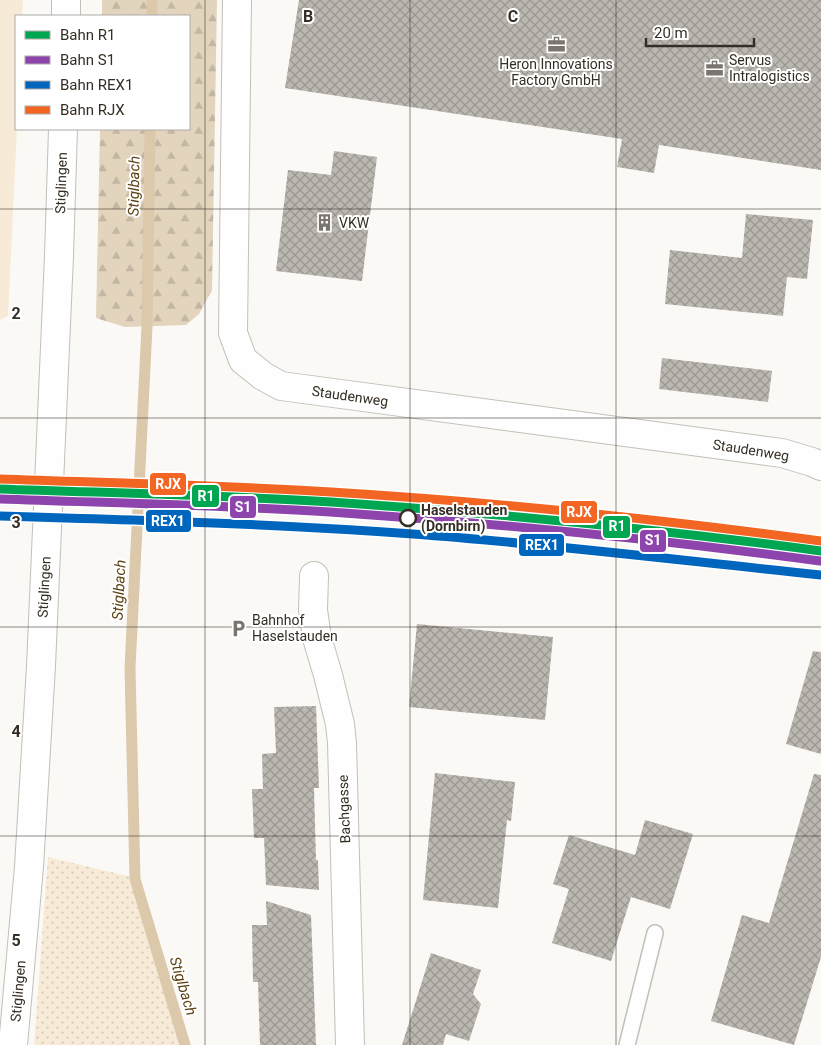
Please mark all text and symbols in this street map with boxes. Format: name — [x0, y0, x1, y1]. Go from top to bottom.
text: B — [303, 7, 313, 26]
text: C — [508, 7, 518, 26]
legend — [15, 15, 190, 130]
scale bar — [646, 15, 754, 47]
text: 20 m — [654, 24, 688, 42]
text: Bahn R1 — [60, 26, 115, 44]
office icon: Heron Innovations Factory GmbH — [546, 34, 566, 54]
text: Bahn S1 — [60, 51, 115, 69]
place label: Servus Intralogistics — [729, 52, 810, 84]
place label: Heron Innovations Factory GmbH — [499, 56, 613, 88]
office icon: Servus Intralogistics — [705, 58, 725, 78]
text: Bahn REX1 — [60, 76, 133, 94]
text: Bahn RJX — [60, 101, 125, 119]
street label: Stiglingen — [52, 152, 70, 214]
water label: Stiglbach — [124, 156, 144, 216]
building icon: VKW — [315, 213, 335, 233]
place label: VKW — [339, 215, 370, 231]
text: 2 — [11, 304, 21, 323]
street label: Staudenweg — [311, 383, 389, 409]
street label: Staudenweg — [712, 436, 790, 464]
line badge: RJX — [149, 472, 187, 496]
text: RJX — [155, 476, 181, 492]
line badge: R1 — [191, 484, 220, 508]
text: R1 — [197, 488, 215, 504]
line badge: S1 — [229, 495, 257, 519]
text: S1 — [235, 499, 251, 515]
line badge: RJX — [560, 500, 598, 524]
place label: Haselstauden (Dornbirn) — [421, 502, 508, 535]
text: RJX — [566, 504, 592, 520]
line badge: REX1 — [145, 509, 192, 533]
marker: Haselstauden (Dornbirn) — [399, 509, 417, 527]
text: 3 — [11, 513, 21, 532]
text: REX1 — [151, 513, 185, 529]
line badge: R1 — [602, 515, 631, 539]
text: R1 — [608, 518, 626, 534]
line badge: S1 — [639, 529, 667, 553]
text: S1 — [645, 532, 661, 548]
line badge: REX1 — [518, 533, 565, 557]
text: REX1 — [525, 537, 559, 553]
street label: Stiglingen — [34, 556, 54, 618]
water label: Stiglbach — [108, 559, 130, 621]
place label: Bahnhof Haselstauden — [252, 612, 338, 644]
parking icon: Bahnhof Haselstauden — [228, 618, 248, 638]
text: 4 — [11, 722, 21, 741]
street label: Bachgasse — [335, 774, 353, 844]
text: 5 — [11, 931, 21, 950]
water label: Stiglbach — [166, 955, 200, 1017]
street label: Stiglingen — [7, 960, 29, 1022]

